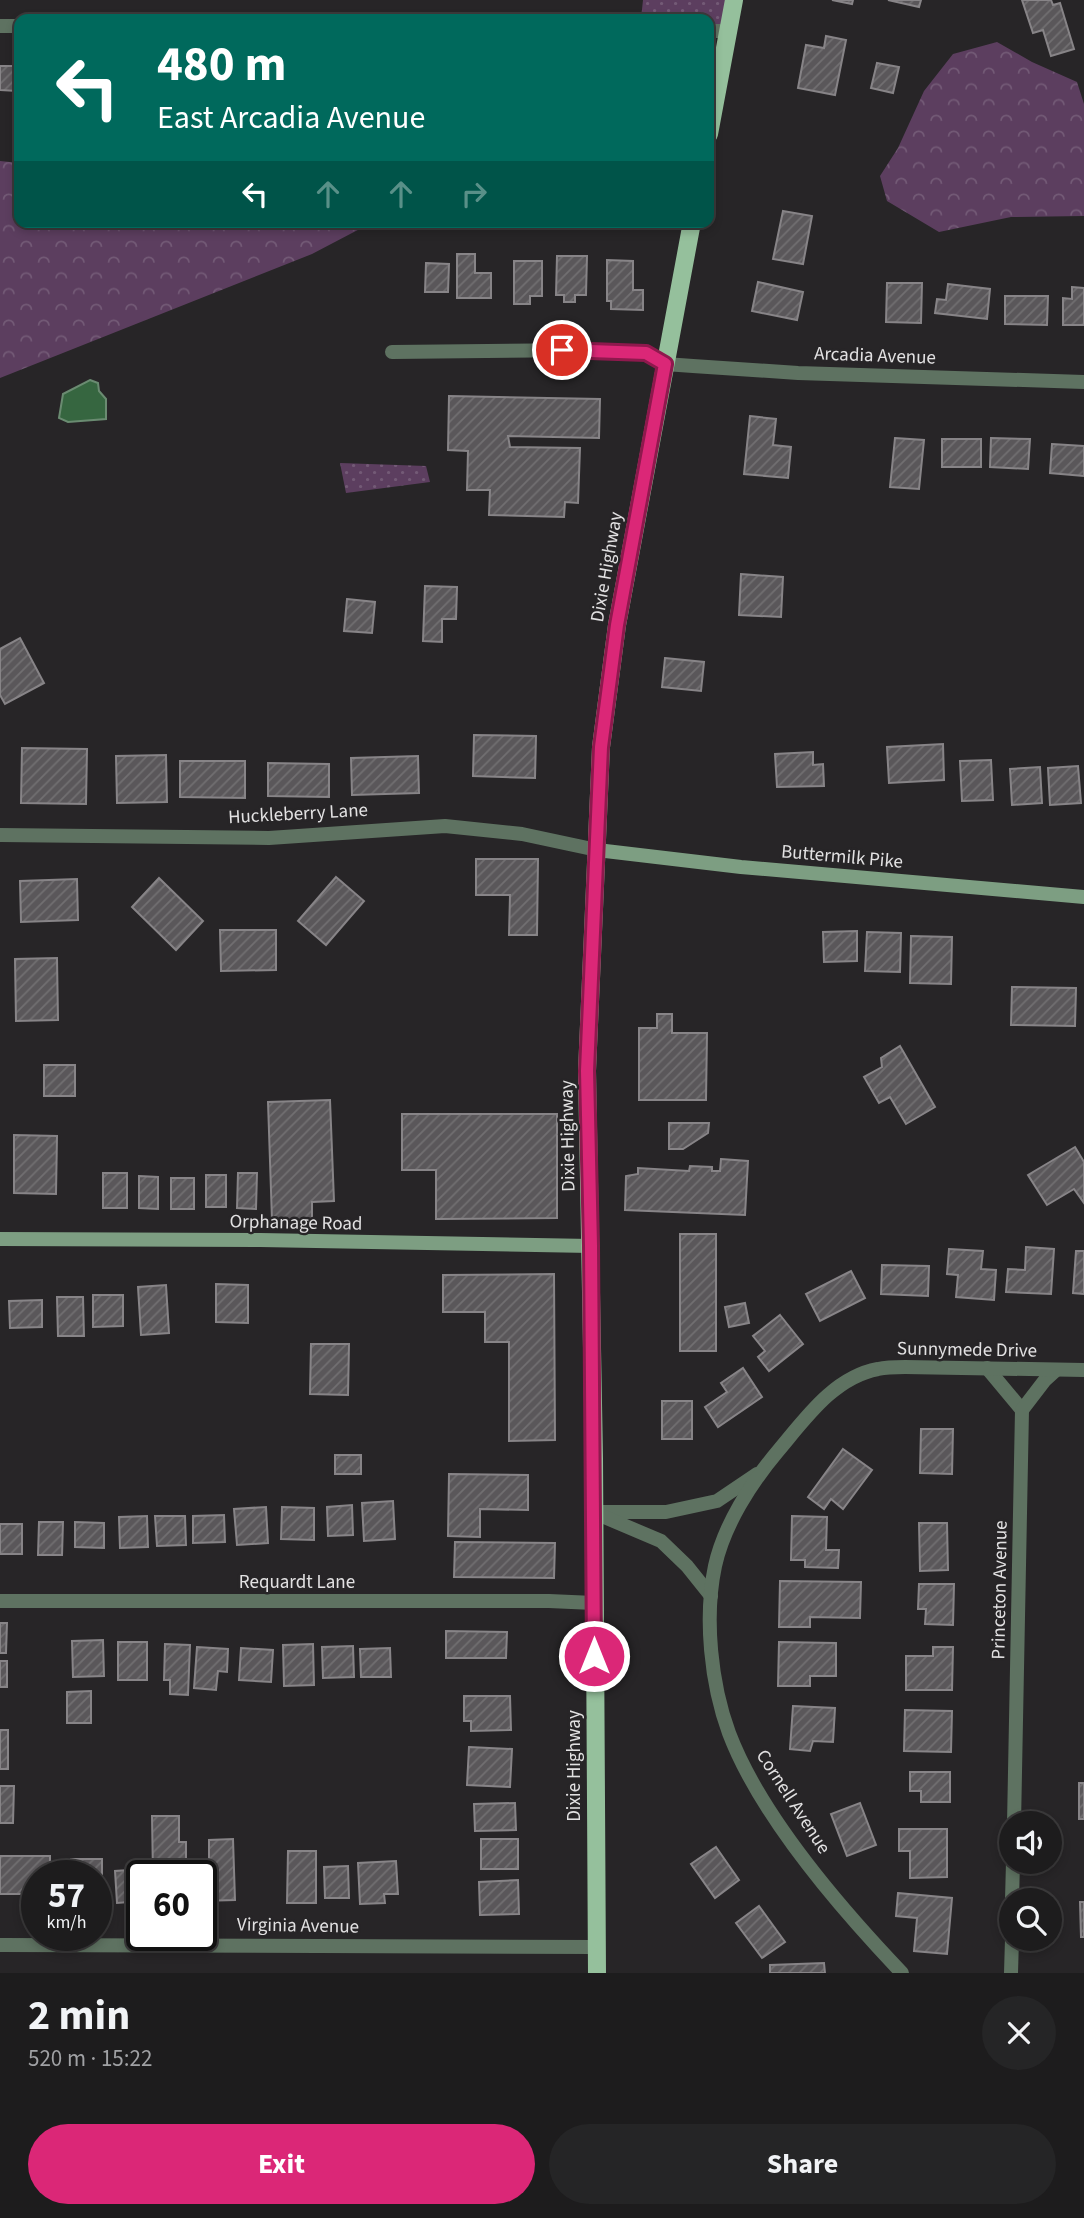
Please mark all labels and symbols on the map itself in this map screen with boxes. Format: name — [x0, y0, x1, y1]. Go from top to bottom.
pin — [532, 320, 592, 380]
street label: Arcadia Avenue — [814, 340, 936, 372]
street label: Dixie Highway — [584, 510, 630, 624]
street label: Huckleberry Lane — [227, 797, 369, 831]
street label: Buttermilk Pike — [780, 838, 904, 876]
street label: Dixie Highway — [554, 1080, 582, 1192]
street label: Orphanage Road — [229, 1208, 363, 1238]
street label: Sunnymede Drive — [897, 1335, 1037, 1365]
street label: Princeton Avenue — [985, 1520, 1015, 1660]
street label: Requardt Lane — [239, 1569, 355, 1596]
position arrow — [557, 1619, 631, 1693]
street label: Dixie Highway — [561, 1710, 588, 1822]
street label: Cornell Avenue — [749, 1744, 837, 1860]
speed limit sign: 60 — [126, 1860, 217, 1951]
street label: Virginia Avenue — [237, 1911, 359, 1941]

